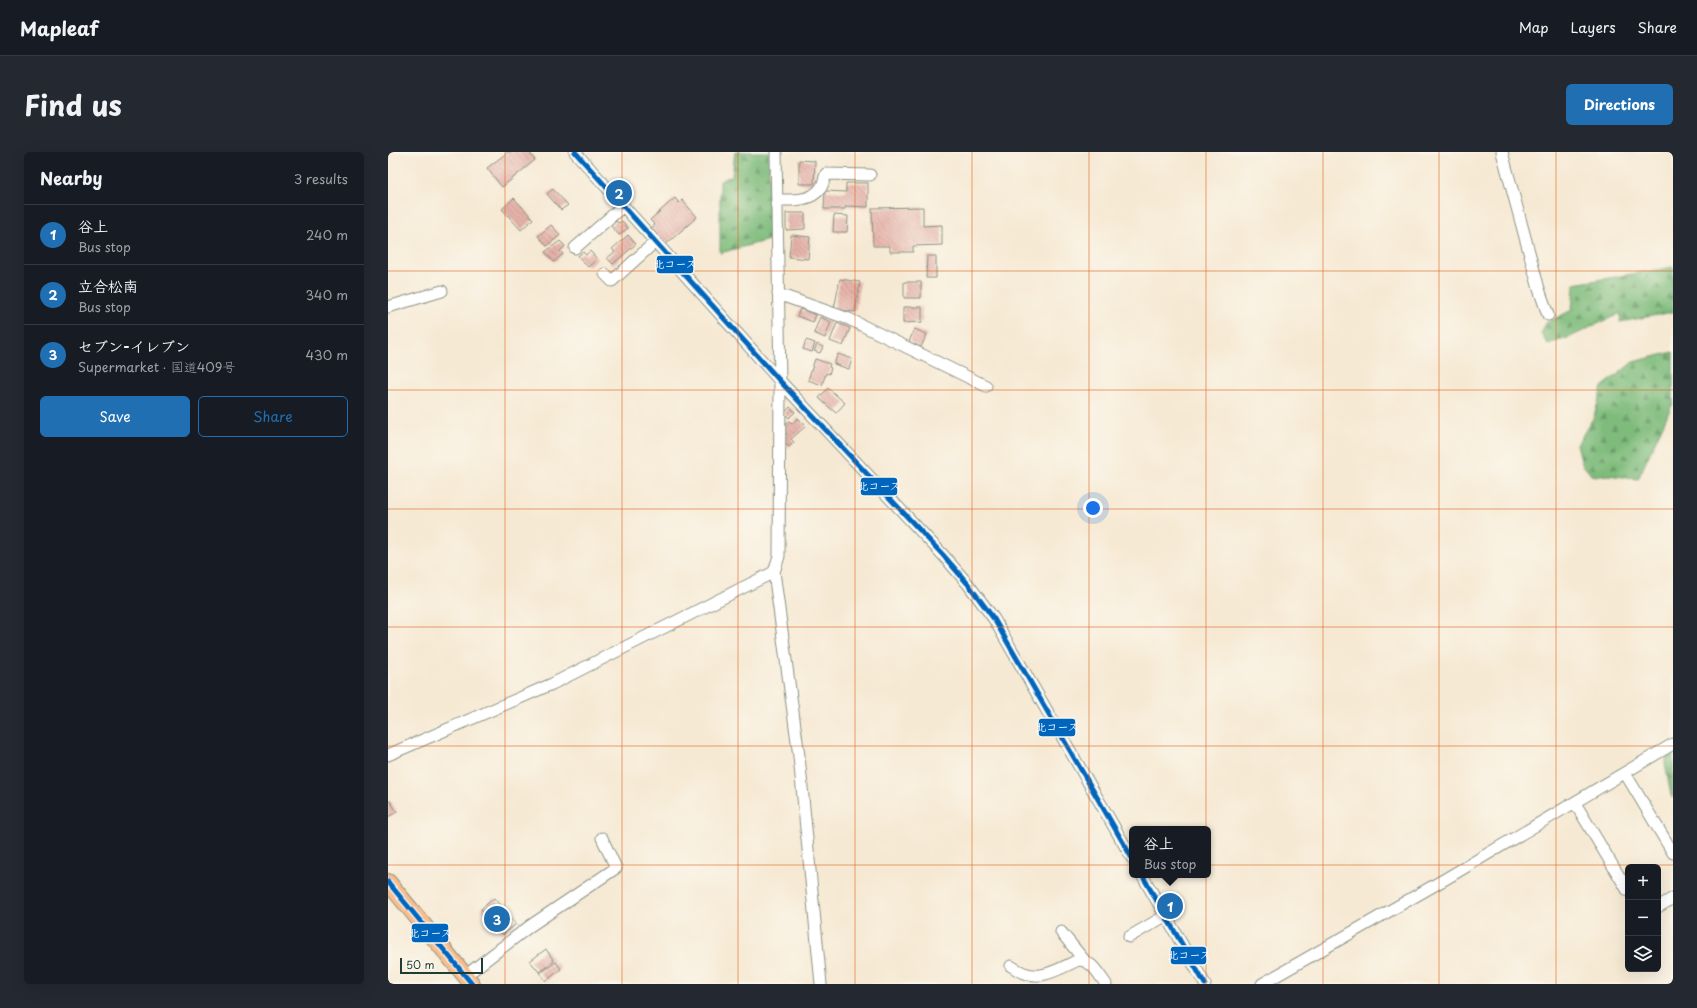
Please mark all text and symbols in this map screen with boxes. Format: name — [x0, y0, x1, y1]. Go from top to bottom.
text: Mapleaf — [20, 14, 98, 42]
text: Map — [1519, 17, 1549, 38]
text: Layers — [1571, 17, 1616, 38]
text: Share — [1638, 17, 1677, 38]
text: Find us — [24, 83, 122, 126]
button: Directions — [1566, 84, 1673, 125]
text: Nearby — [40, 165, 102, 191]
text: 3 results — [294, 169, 348, 188]
pin: 2 — [606, 178, 632, 208]
text: 谷上 — [78, 214, 108, 237]
text: 1 — [50, 225, 56, 244]
text: 240 m — [306, 225, 348, 244]
text: Bus stop — [78, 237, 131, 256]
text: 北コース — [653, 255, 697, 272]
line badge: 北コース — [656, 255, 694, 274]
text: 立合松南 — [78, 274, 138, 297]
text: 2 — [48, 285, 58, 304]
text: 340 m — [305, 285, 348, 304]
text: Bus stop — [78, 297, 131, 316]
text: セブン-イレブン — [78, 334, 190, 357]
text: 3 — [49, 345, 57, 364]
text: 430 m — [306, 345, 348, 364]
text: Supermarket · 国道409号 — [78, 357, 235, 376]
button: Save — [40, 396, 190, 437]
button: Share — [198, 396, 348, 437]
text: 北コース — [857, 477, 901, 494]
line badge: 北コース — [860, 477, 898, 496]
your location — [1083, 498, 1103, 518]
text: 北コース — [1035, 718, 1079, 735]
line badge: 北コース — [1038, 718, 1076, 737]
popup — [1129, 826, 1211, 878]
text: 谷上 — [1144, 831, 1174, 854]
text: Bus stop — [1144, 854, 1196, 873]
map controls — [1625, 864, 1661, 972]
button: + — [1625, 864, 1661, 900]
pin: 1 — [1157, 891, 1183, 921]
button: − — [1625, 900, 1661, 936]
pin: 3 — [484, 904, 510, 934]
line badge: 北コース — [411, 923, 449, 943]
text: 北コース — [408, 924, 452, 941]
button: layers — [1625, 936, 1661, 972]
text: 北コース — [1167, 946, 1211, 963]
line badge: 北コース — [1170, 946, 1207, 965]
scale bar — [400, 956, 483, 975]
text: 50 m — [406, 956, 435, 973]

